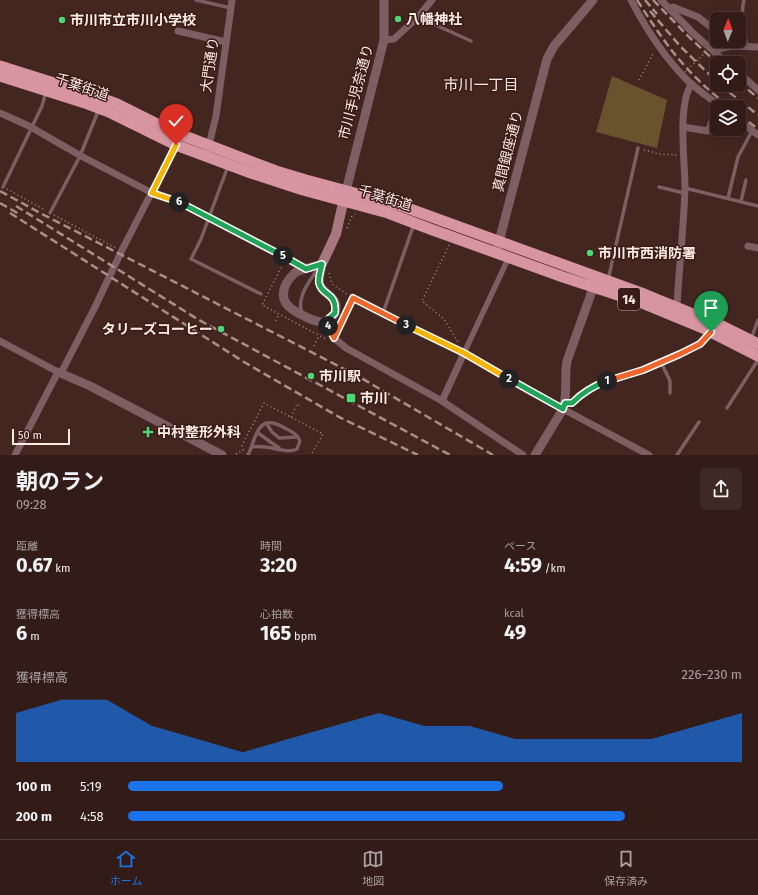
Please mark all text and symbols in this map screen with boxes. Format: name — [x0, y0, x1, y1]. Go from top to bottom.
place label: 八幡神社 — [406, 11, 462, 28]
place label: 市川市立市川小学校 — [70, 12, 196, 29]
north arrow — [710, 12, 746, 48]
map controls — [710, 12, 746, 136]
marker: 八幡神社 — [393, 14, 403, 24]
marker: 市川市立市川小学校 — [57, 15, 67, 25]
street label: 大門通り — [198, 36, 222, 94]
street label: 市川手児奈通り — [335, 42, 377, 142]
button: locate — [710, 56, 746, 92]
street label: 千葉街道 — [53, 70, 111, 104]
district label: 市川一丁目 — [443, 76, 519, 94]
button: layers — [710, 100, 746, 136]
pin — [159, 104, 193, 145]
street label: 真間銀座通り — [490, 108, 526, 194]
icon: check — [165, 110, 187, 132]
street label: 千葉街道 — [356, 182, 414, 214]
pin: 6 — [169, 192, 189, 212]
text: 6 — [176, 195, 182, 208]
place label: 市川市西消防署 — [598, 245, 696, 262]
pin: 5 — [273, 246, 293, 266]
marker: 市川市西消防署 — [585, 248, 595, 258]
text: 5 — [280, 249, 286, 262]
road number: 14 — [618, 288, 640, 310]
pin — [694, 291, 728, 332]
icon: arrive — [700, 297, 722, 319]
pin: 3 — [396, 315, 416, 335]
pin: 4 — [318, 316, 338, 336]
text: 3 — [403, 318, 409, 331]
text: 4 — [325, 319, 331, 332]
place label: タリーズコーヒー — [102, 321, 213, 338]
marker: タリーズコーヒー — [216, 324, 226, 334]
place label: 市川駅 — [319, 368, 361, 385]
pin: 2 — [499, 369, 519, 389]
marker: 市川駅 — [306, 371, 316, 381]
pin: 1 — [597, 371, 617, 391]
text: 2 — [506, 372, 512, 385]
text: 1 — [604, 374, 610, 387]
place label: 市川 — [360, 390, 388, 407]
marker: 市川 — [345, 392, 357, 404]
place label: 中村整形外科 — [157, 424, 241, 441]
marker: 中村整形外科 — [142, 426, 154, 438]
scale bar — [12, 427, 70, 446]
text: 50 m — [18, 429, 42, 442]
text: 朝のラン — [16, 468, 104, 495]
button: share — [700, 468, 742, 510]
text: 09:28 — [16, 497, 47, 512]
text: 距離 — [16, 540, 38, 553]
text: 時間 — [260, 540, 282, 553]
text: ペース — [504, 540, 536, 553]
text: 0.67 — [16, 553, 52, 577]
text: 3:20 — [260, 553, 297, 577]
text: 4:59 — [504, 553, 542, 577]
text: km — [52, 562, 70, 575]
text: /km — [542, 562, 566, 575]
text: kcal — [504, 607, 524, 620]
text: 獲得標高 — [16, 608, 60, 621]
text: 心拍数 — [260, 608, 293, 621]
text: 49 — [504, 620, 526, 644]
text: 6 — [16, 621, 27, 645]
text: 165 — [260, 621, 291, 645]
text: m — [27, 630, 40, 643]
text: bpm — [291, 630, 317, 643]
text: 226–230 m — [682, 667, 742, 682]
text: 獲得標高 — [16, 670, 68, 685]
text: 100 m — [16, 779, 51, 794]
text: 5:19 — [80, 779, 102, 794]
text: 200 m — [16, 809, 52, 824]
text: 4:58 — [80, 809, 104, 824]
tab: ホーム — [110, 848, 143, 888]
tab: 地図 — [362, 848, 384, 888]
tab: 保存済み — [604, 848, 648, 888]

